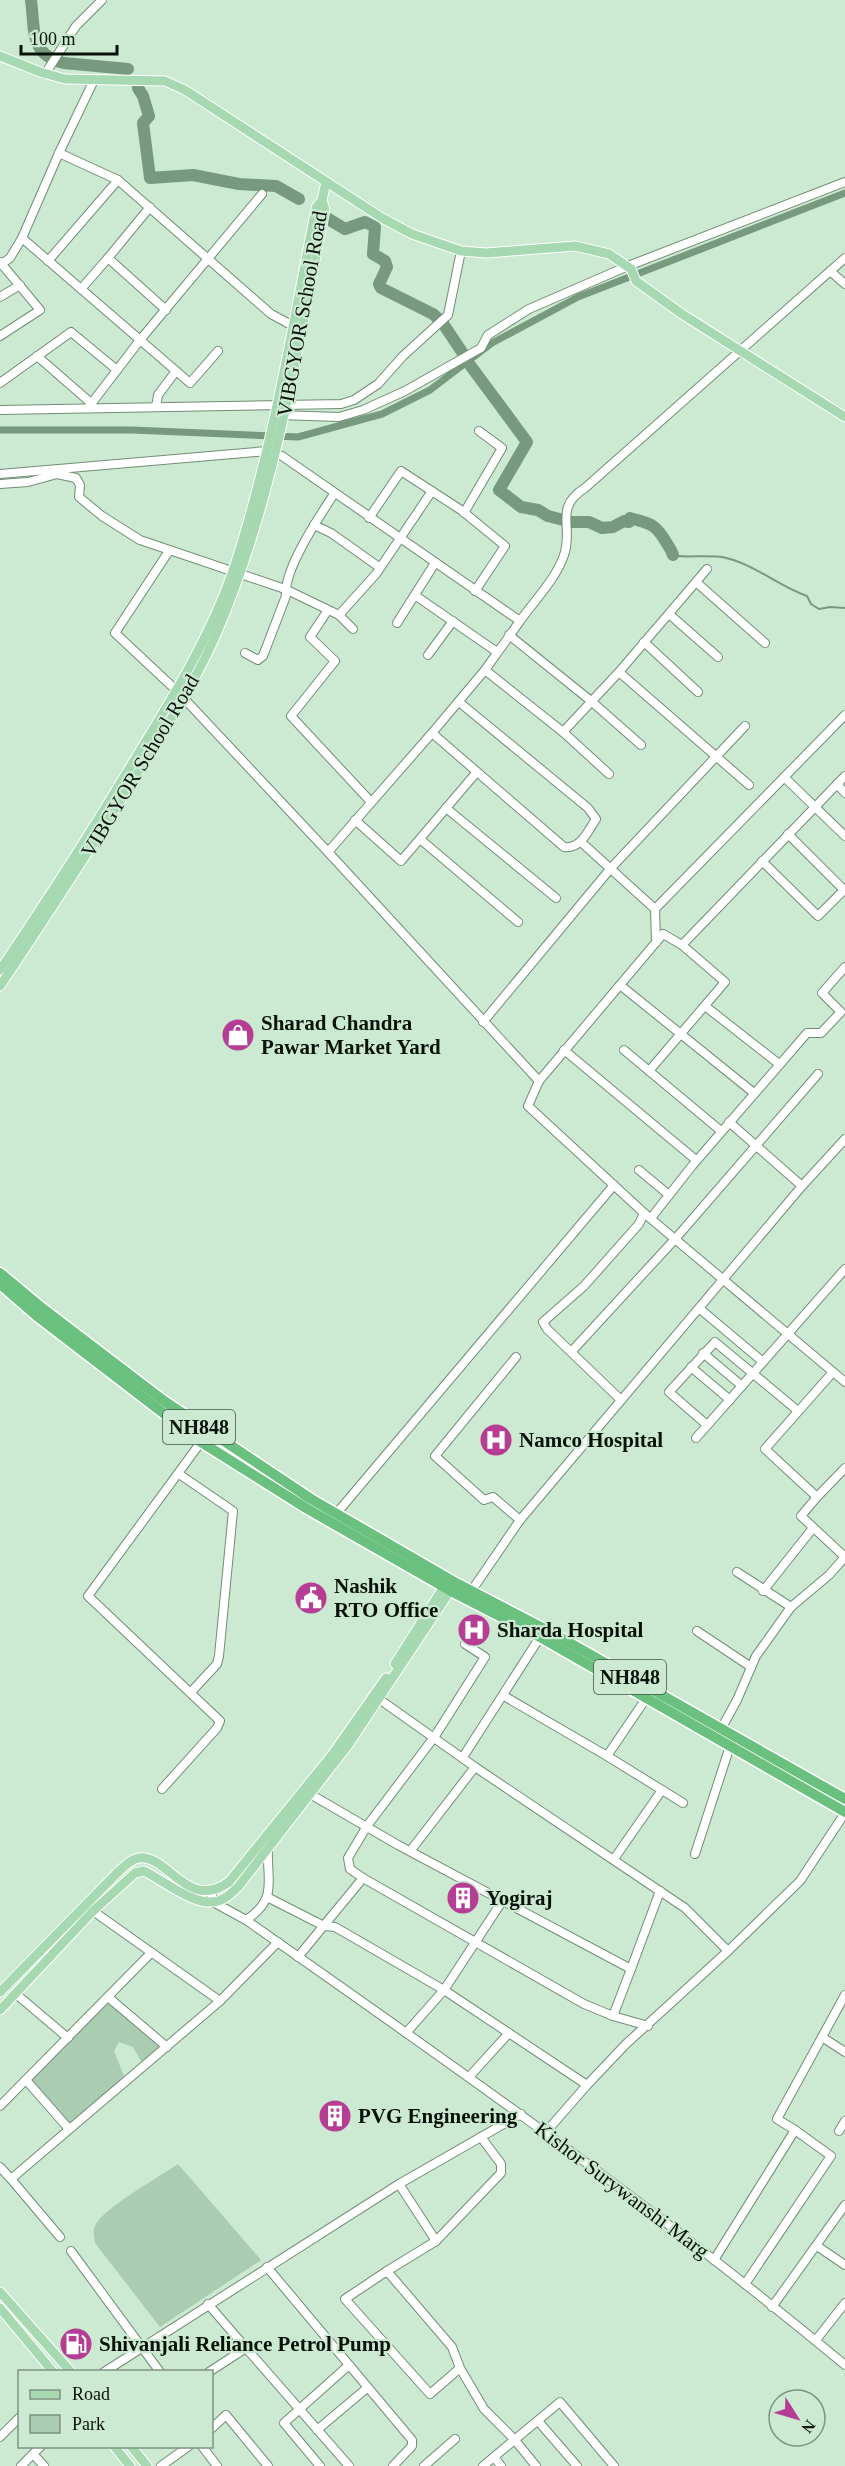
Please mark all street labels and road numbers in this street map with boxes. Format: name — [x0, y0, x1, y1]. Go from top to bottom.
street label: VIBGYOR School Road — [272, 209, 332, 419]
street label: VIBGYOR School Road — [76, 670, 204, 862]
road number: NH848 — [163, 1410, 235, 1444]
road number: NH848 — [594, 1660, 666, 1694]
street label: Kishor Surywanshi Marg — [530, 2117, 714, 2264]

